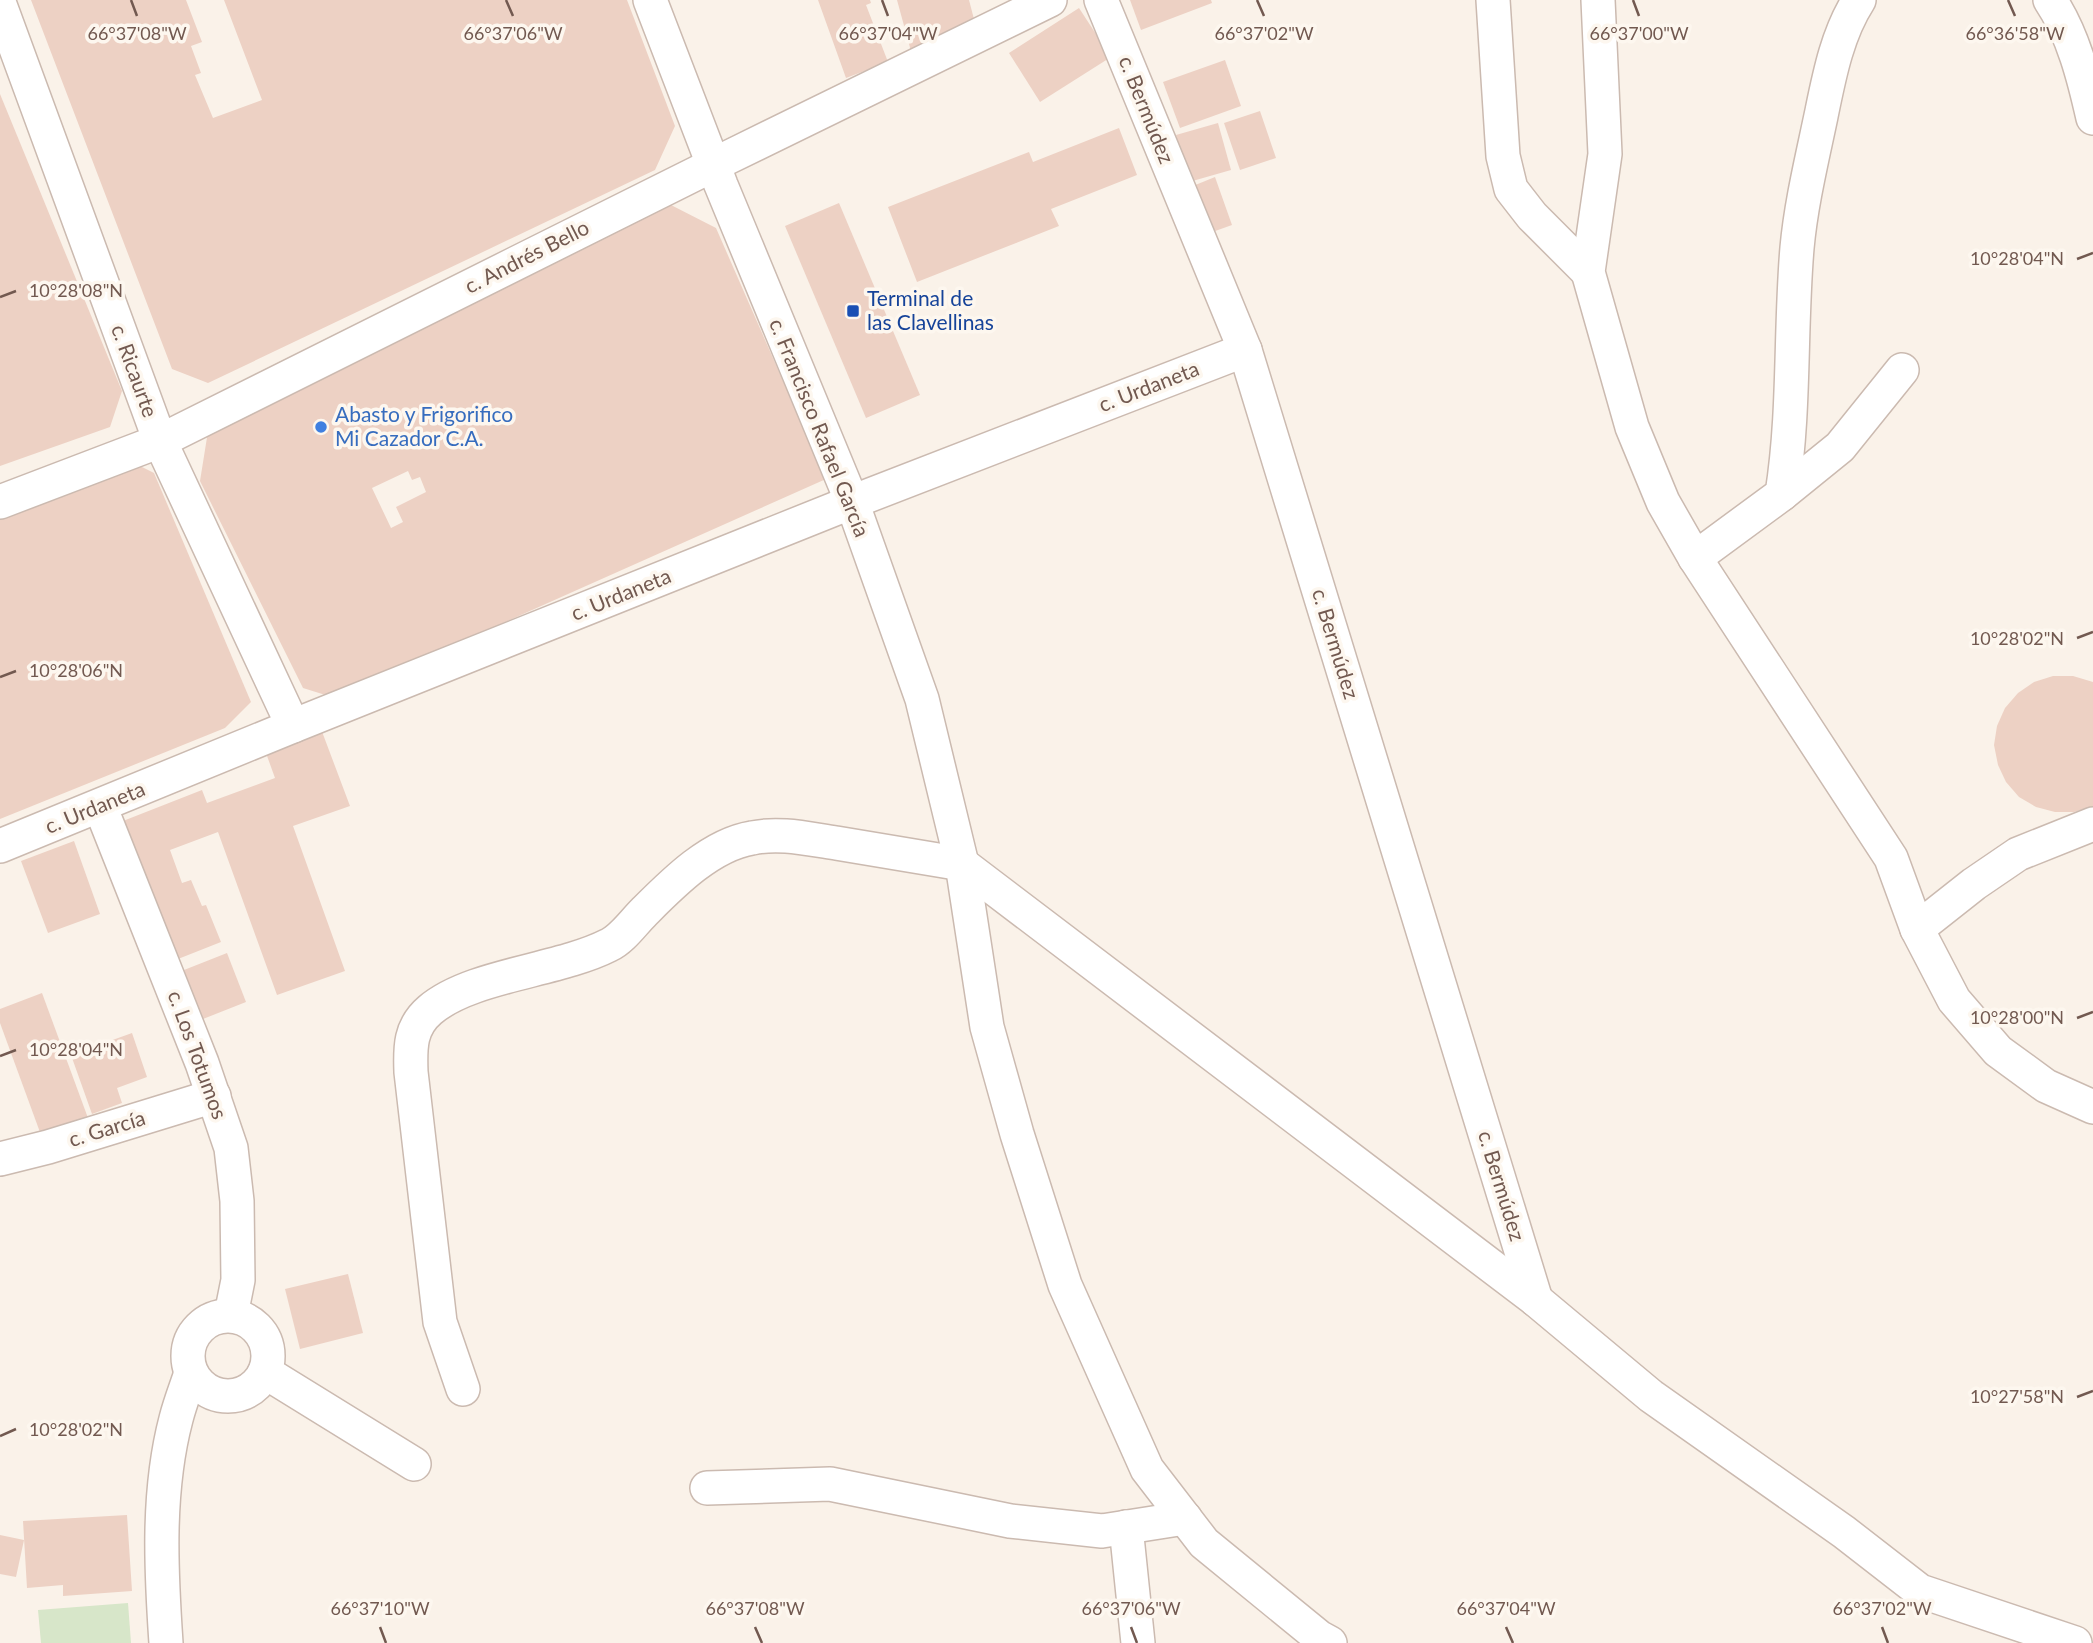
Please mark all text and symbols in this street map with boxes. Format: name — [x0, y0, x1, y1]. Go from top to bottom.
text: 66°37'08"W — [87, 22, 187, 44]
text: 66°37'06"W — [463, 22, 563, 44]
text: 66°37'04"W — [838, 22, 938, 44]
text: 66°37'02"W — [1214, 22, 1314, 44]
text: 66°37'00"W — [1589, 22, 1689, 44]
text: 66°36'58"W — [1965, 22, 2065, 44]
street label: c. Bermúdez — [1114, 52, 1180, 167]
street label: c. Andrés Bello — [460, 214, 593, 298]
text: 10°28'04"N — [1970, 247, 2064, 269]
text: 10°28'08"N — [29, 279, 123, 301]
place label: Terminal de las Clavellinas — [867, 285, 994, 334]
marker: Terminal de las Clavellinas — [845, 303, 861, 319]
street label: c. Francisco Rafael García — [765, 315, 876, 540]
street label: c. Ricaurte — [107, 321, 164, 420]
street label: c. Urdaneta — [1095, 355, 1202, 416]
place label: Abasto y Frigorifico Mi Cazador C.A. — [335, 401, 513, 450]
marker: Abasto y Frigorifico Mi Cazador C.A. — [313, 419, 329, 435]
street label: c. Urdaneta — [567, 562, 674, 625]
street label: c. Bermúdez — [1308, 585, 1365, 702]
text: 10°28'02"N — [1970, 627, 2064, 649]
text: 10°28'06"N — [29, 659, 123, 681]
street label: c. Urdaneta — [41, 775, 148, 838]
street label: c. Los Totumos — [164, 987, 233, 1122]
text: 10°28'00"N — [1970, 1006, 2064, 1028]
text: 10°28'04"N — [29, 1038, 123, 1060]
street label: c. García — [65, 1104, 148, 1151]
street label: c. Bermúdez — [1474, 1127, 1531, 1244]
text: 10°27'58"N — [1970, 1385, 2064, 1407]
text: 10°28'02"N — [29, 1418, 123, 1440]
text: 66°37'10"W — [330, 1597, 430, 1619]
text: 66°37'08"W — [705, 1597, 805, 1619]
text: 66°37'06"W — [1081, 1597, 1181, 1619]
text: 66°37'04"W — [1456, 1597, 1556, 1619]
text: 66°37'02"W — [1832, 1597, 1932, 1619]

